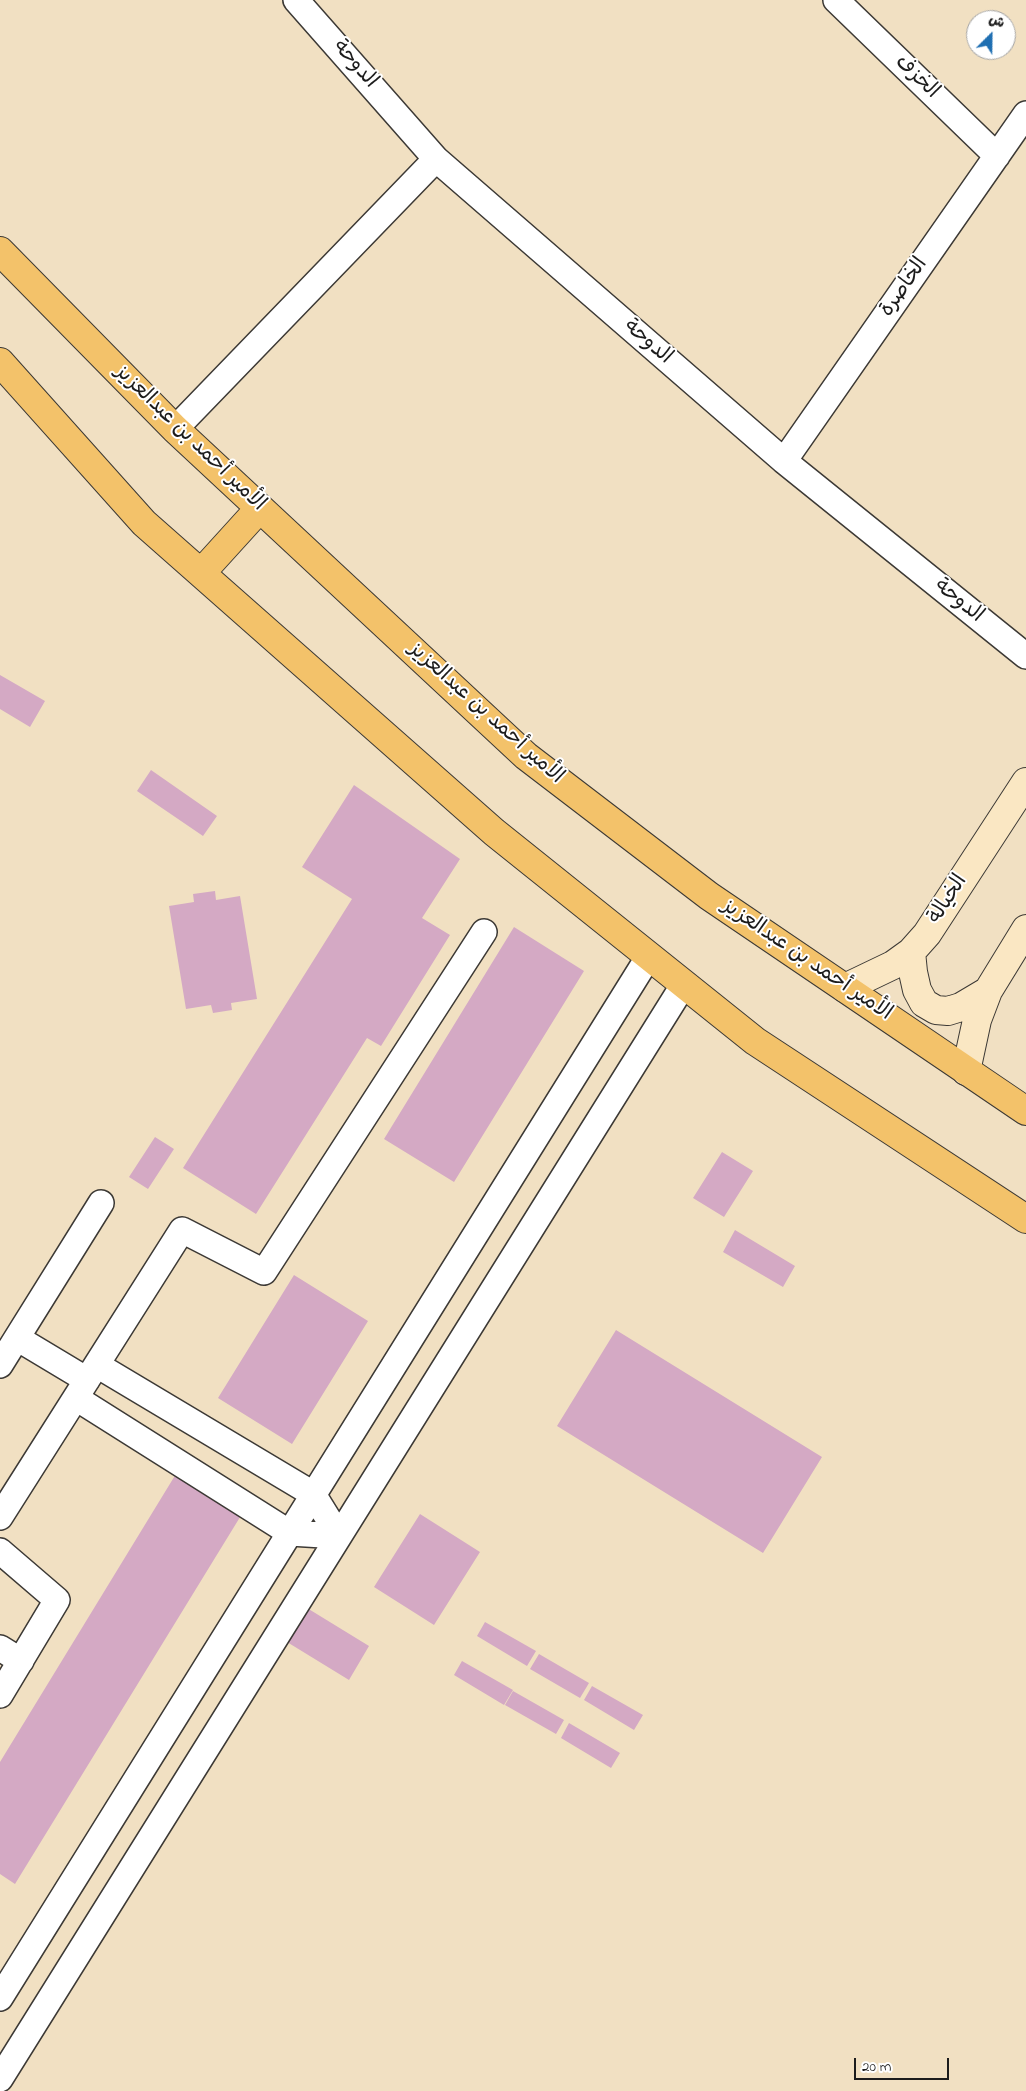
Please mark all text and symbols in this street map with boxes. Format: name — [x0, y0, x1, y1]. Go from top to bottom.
text: ش — [985, 9, 1008, 34]
north arrow — [966, 10, 1016, 60]
street label: الدوحة — [326, 36, 382, 94]
street label: الخزف — [889, 51, 943, 105]
street label: الخاصرة — [876, 254, 934, 322]
street label: الدوحة — [618, 315, 676, 371]
street label: الأمير أحمد بن عبدالعزيز — [108, 360, 270, 518]
street label: الدوحة — [928, 575, 988, 629]
street label: الأمير أحمد بن عبدالعزيز — [402, 638, 568, 790]
street label: الخيالة — [924, 871, 974, 929]
street label: الأمير أحمد بن عبدالعزيز — [716, 895, 896, 1027]
scale bar — [856, 2048, 951, 2080]
text: 20 m — [862, 2056, 891, 2078]

